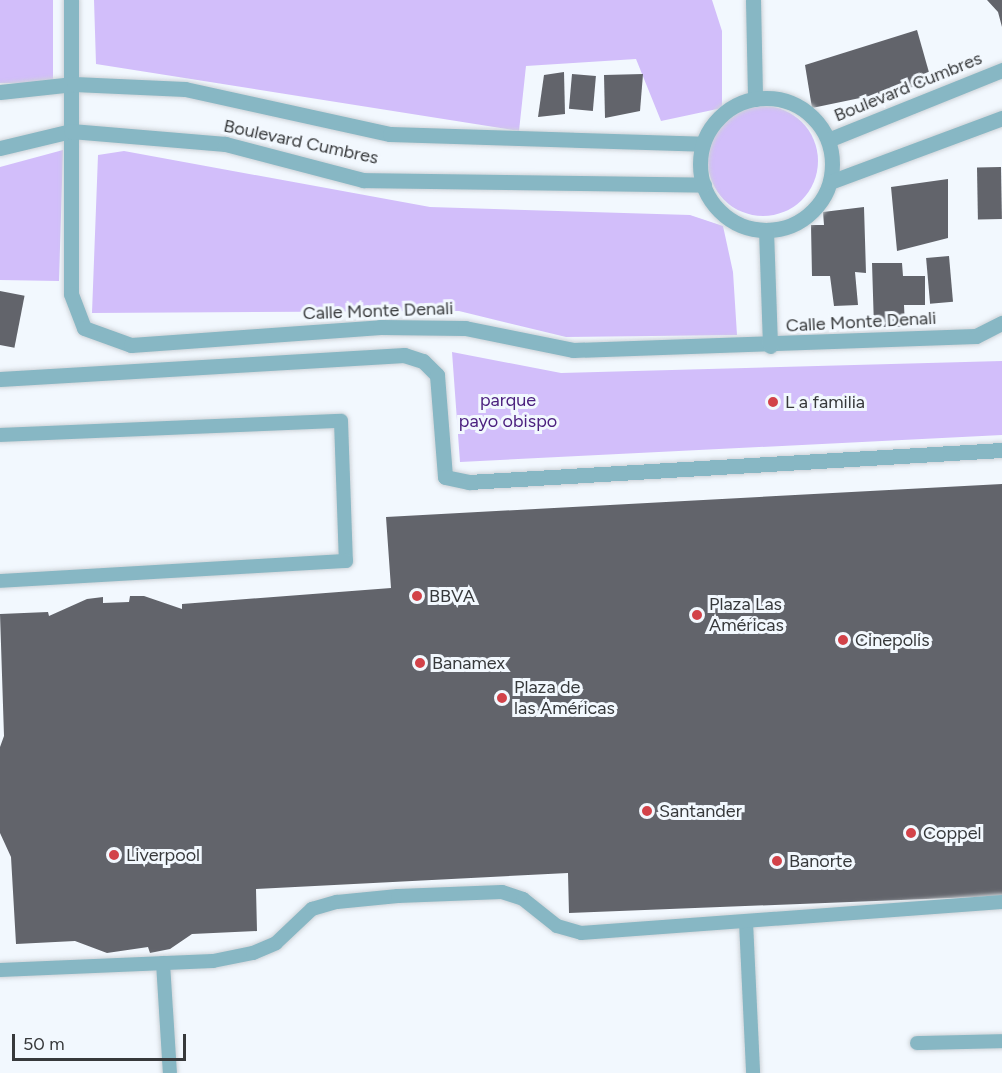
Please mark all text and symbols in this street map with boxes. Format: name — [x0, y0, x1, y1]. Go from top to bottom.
street label: Boulevard Cumbres — [831, 47, 985, 127]
street label: Boulevard Cumbres — [222, 115, 380, 169]
street label: Calle Monte Denali — [302, 298, 454, 324]
street label: Calle Monte Denali — [785, 307, 937, 337]
park label: parque payo obispo — [459, 390, 557, 432]
place label: L a familia — [785, 391, 865, 413]
marker: L a familia — [766, 395, 780, 409]
place label: BBVA — [429, 585, 475, 607]
marker: BBVA — [410, 589, 424, 603]
place label: Plaza Las Américas — [709, 594, 784, 636]
marker: Plaza Las Américas — [690, 608, 704, 622]
place label: Cinepolis — [855, 629, 930, 651]
marker: Cinepolis — [836, 633, 850, 647]
place label: Banamex — [432, 652, 505, 674]
marker: Banamex — [413, 656, 427, 670]
place label: Plaza de las Américas — [514, 677, 615, 720]
marker: Plaza de las Américas — [495, 691, 509, 705]
place label: Santander — [659, 800, 742, 822]
marker: Santander — [640, 804, 654, 818]
place label: Coppel — [923, 822, 981, 844]
marker: Coppel — [904, 826, 918, 840]
place label: Liverpool — [126, 844, 200, 866]
marker: Liverpool — [107, 848, 121, 862]
place label: Banorte — [789, 850, 852, 872]
marker: Banorte — [770, 854, 784, 868]
scale bar — [15, 1022, 189, 1060]
text: 50 m — [23, 1033, 65, 1055]

